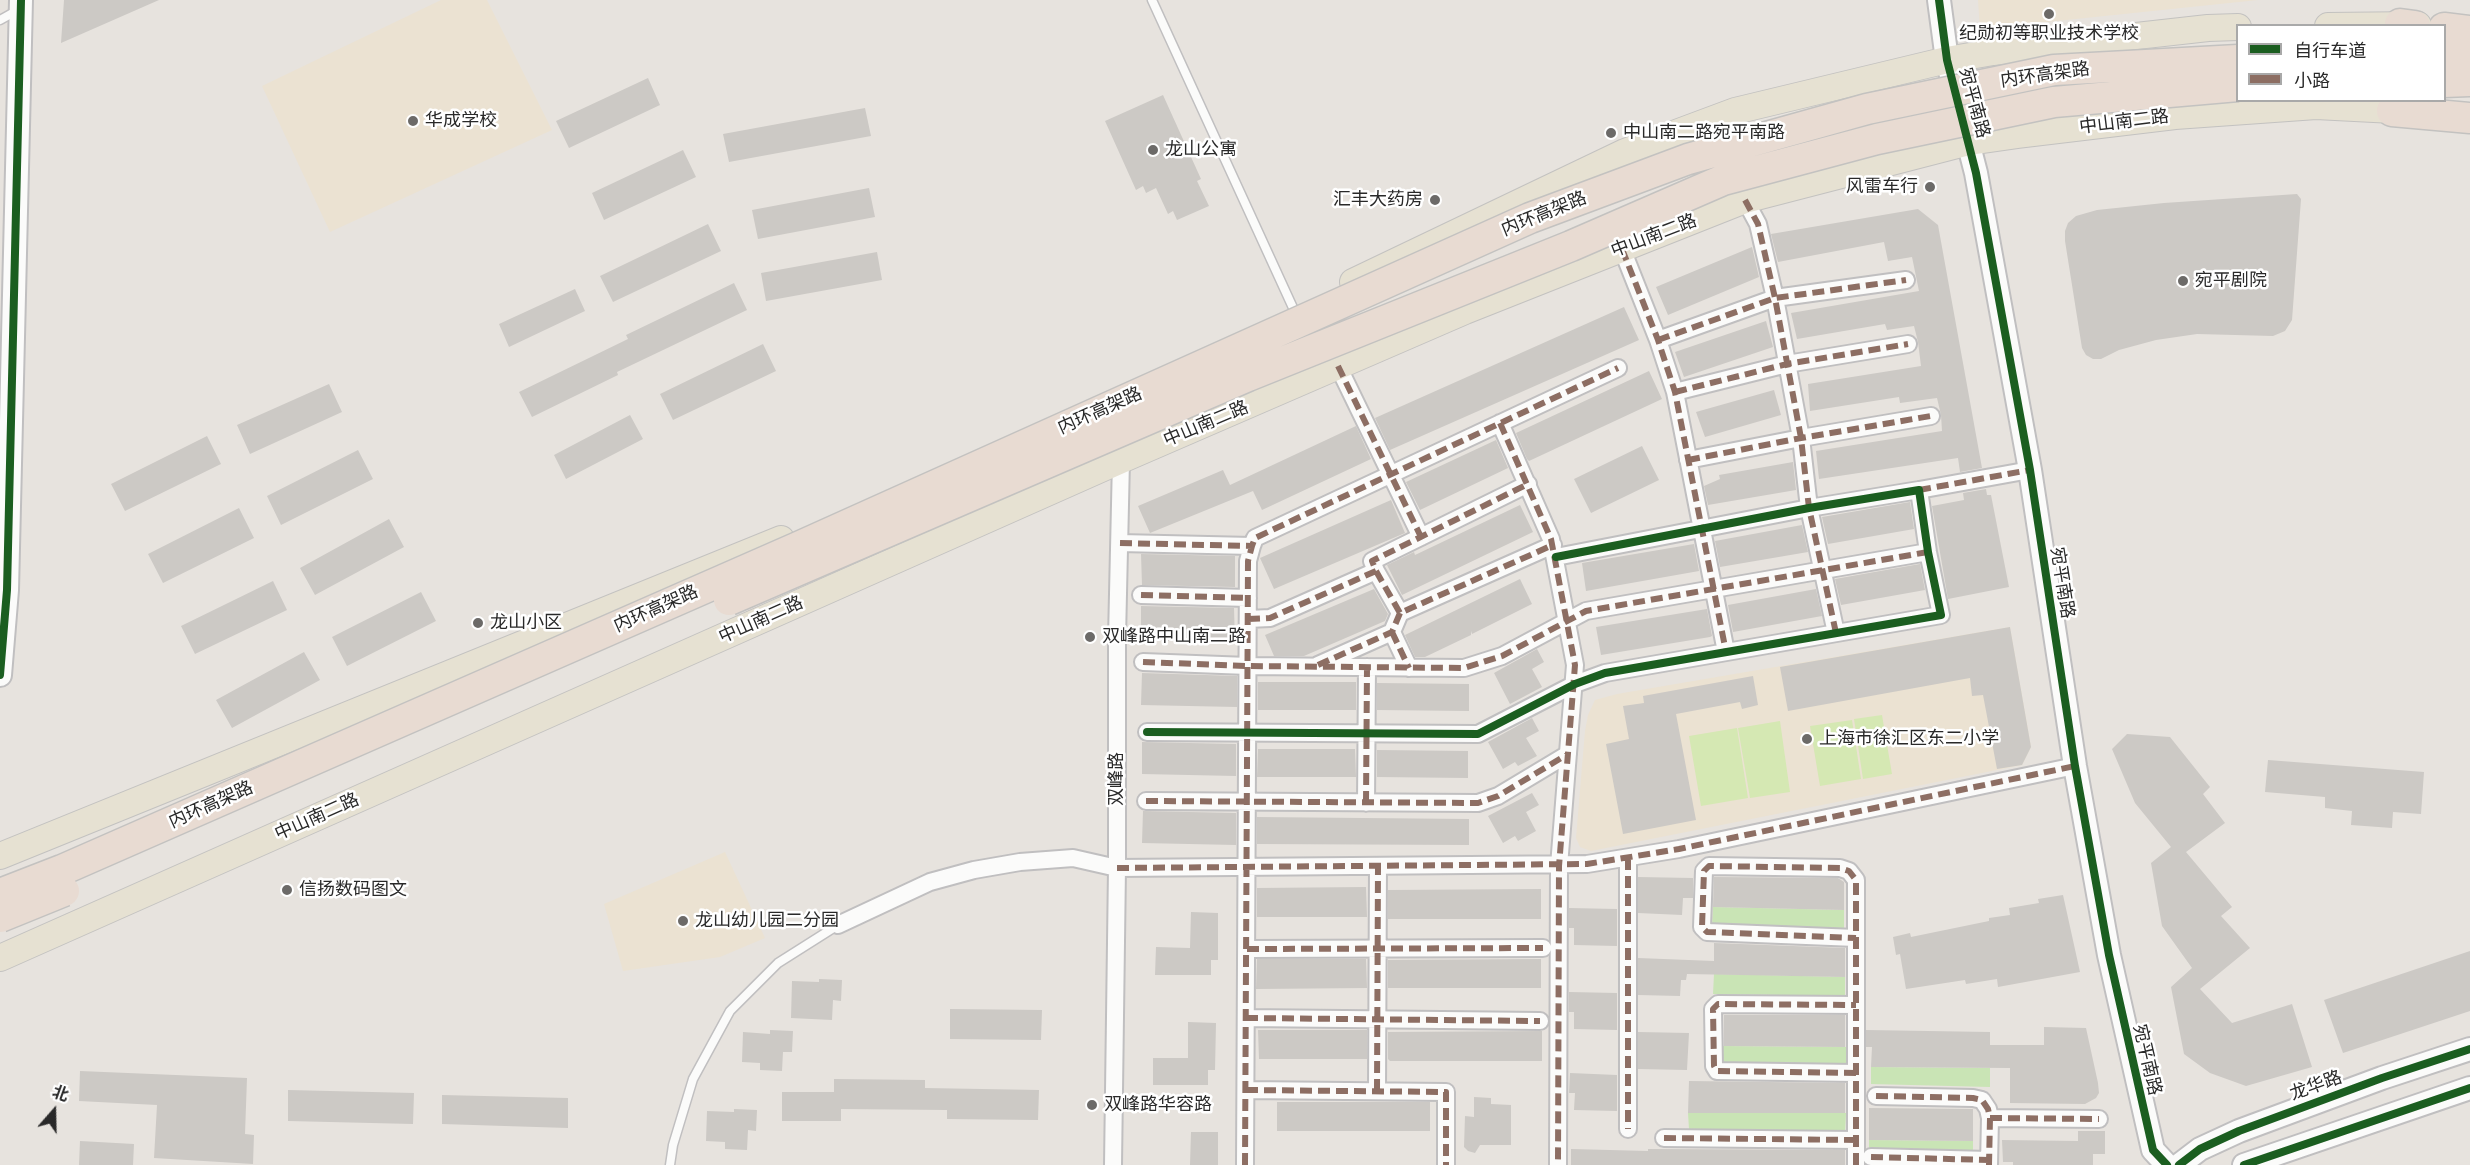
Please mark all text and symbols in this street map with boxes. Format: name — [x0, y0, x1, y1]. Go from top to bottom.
marker: 纪勋初等职业技术学校 — [2042, 7, 2056, 21]
place label: 纪勋初等职业技术学校 — [1959, 23, 2139, 45]
legend — [2236, 24, 2446, 102]
text: 自行车道 — [2294, 40, 2366, 62]
street label: 内环高架路 — [1999, 58, 2091, 92]
street label: 宛平南路 — [1954, 65, 1994, 141]
text: 小路 — [2294, 70, 2330, 92]
street label: 中山南二路 — [2078, 106, 2170, 138]
place label: 华成学校 — [425, 110, 497, 132]
marker: 华成学校 — [406, 114, 420, 128]
place label: 中山南二路宛平南路 — [1623, 122, 1785, 144]
marker: 中山南二路宛平南路 — [1604, 126, 1618, 140]
place label: 龙山公寓 — [1165, 139, 1237, 161]
marker: 龙山公寓 — [1146, 143, 1160, 157]
place label: 风雷车行 — [1846, 176, 1918, 198]
marker: 风雷车行 — [1923, 180, 1937, 194]
street label: 内环高架路 — [1498, 187, 1590, 241]
place label: 汇丰大药房 — [1333, 189, 1423, 211]
marker: 汇丰大药房 — [1428, 193, 1442, 207]
street label: 中山南二路 — [1608, 210, 1700, 262]
place label: 宛平剧院 — [2195, 270, 2267, 292]
marker: 宛平剧院 — [2176, 274, 2190, 288]
street label: 内环高架路 — [1054, 383, 1146, 439]
street label: 中山南二路 — [1160, 396, 1252, 452]
street label: 宛平南路 — [2046, 546, 2078, 620]
street label: 内环高架路 — [610, 581, 702, 637]
street label: 中山南二路 — [715, 592, 807, 648]
place label: 龙山小区 — [490, 612, 562, 634]
marker: 龙山小区 — [471, 616, 485, 630]
place label: 双峰路中山南二路 — [1102, 626, 1246, 648]
marker: 双峰路中山南二路 — [1083, 630, 1097, 644]
place label: 上海市徐汇区东二小学 — [1819, 728, 1999, 750]
marker: 上海市徐汇区东二小学 — [1800, 732, 1814, 746]
street label: 双峰路 — [1106, 752, 1128, 806]
street label: 内环高架路 — [165, 777, 257, 833]
street label: 中山南二路 — [271, 789, 363, 845]
place label: 信扬数码图文 — [299, 879, 407, 901]
marker: 信扬数码图文 — [280, 883, 294, 897]
place label: 龙山幼儿园二分园 — [695, 910, 839, 932]
marker: 龙山幼儿园二分园 — [676, 914, 690, 928]
street label: 宛平南路 — [2128, 1022, 2166, 1098]
street label: 龙华路 — [2287, 1067, 2345, 1105]
north arrow — [24, 1081, 84, 1141]
text: 北 — [50, 1082, 71, 1105]
place label: 双峰路华容路 — [1104, 1094, 1212, 1116]
marker: 双峰路华容路 — [1085, 1098, 1099, 1112]

